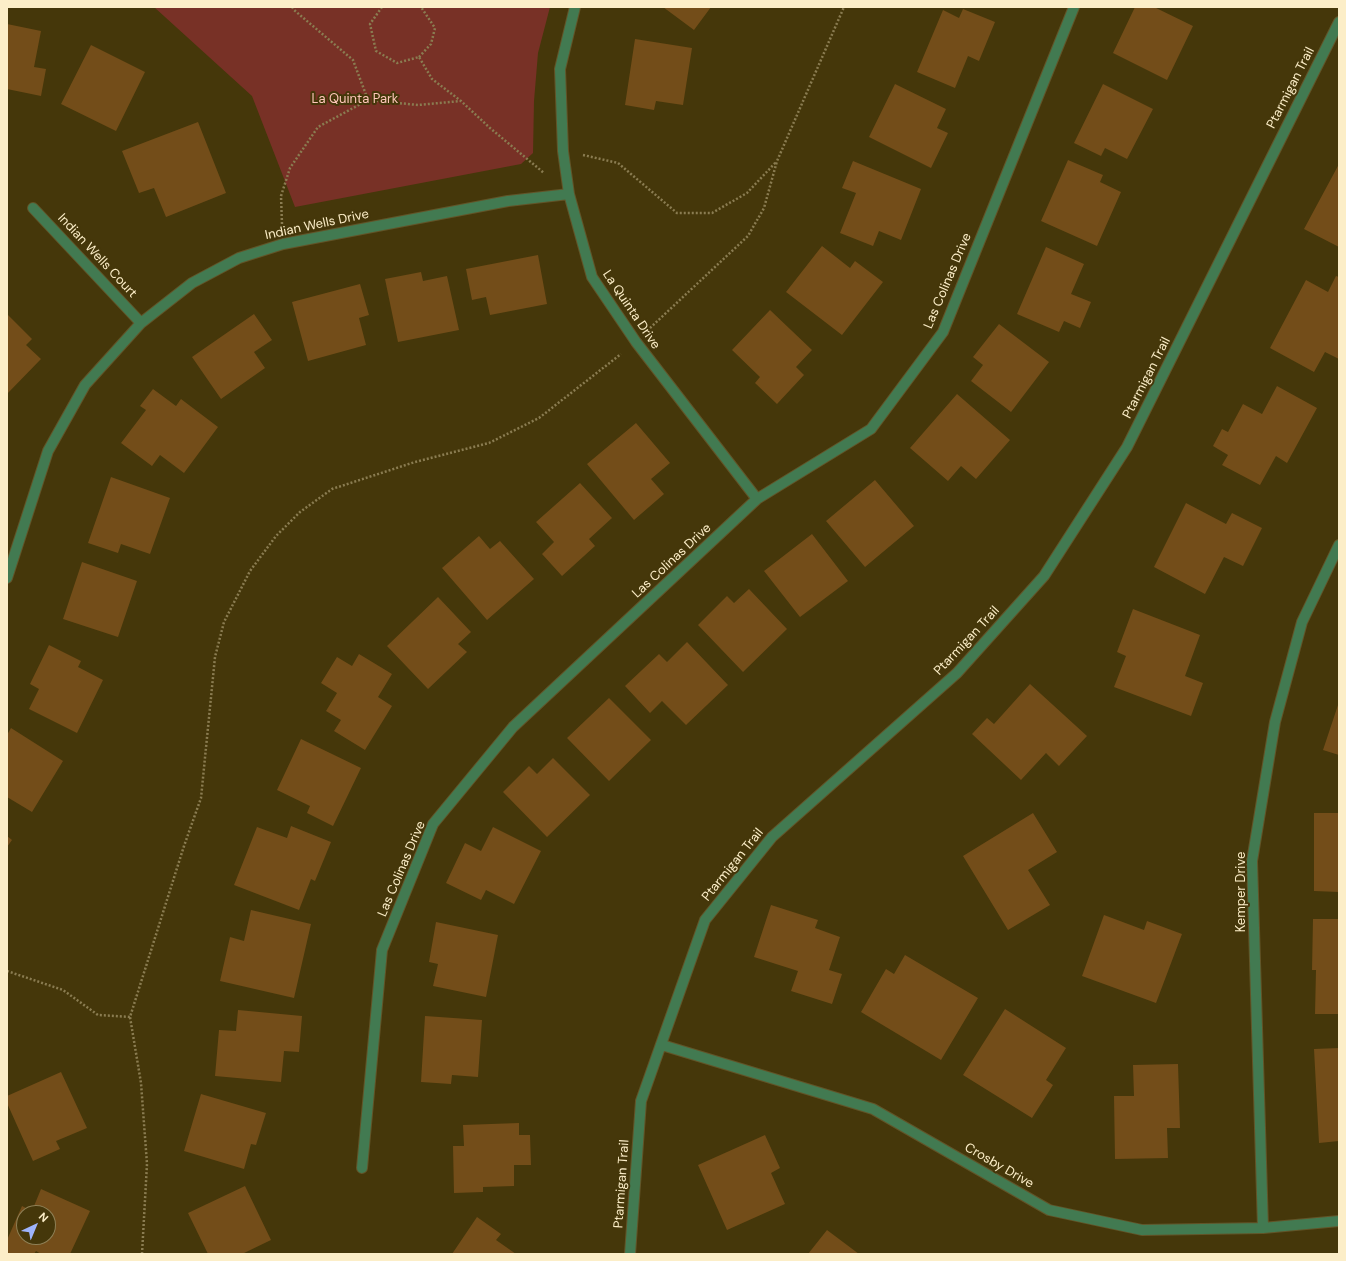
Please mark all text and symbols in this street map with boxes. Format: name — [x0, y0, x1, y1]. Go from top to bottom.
street label: Ptarmigan Trail — [1264, 45, 1318, 131]
park label: La Quinta Park — [312, 92, 398, 108]
street label: Indian Wells Drive — [264, 206, 370, 244]
street label: Indian Wells Court — [54, 211, 140, 301]
street label: Las Colinas Drive — [921, 231, 975, 331]
street label: La Quinta Drive — [599, 268, 663, 352]
street label: Ptarmigan Trail — [1120, 335, 1174, 421]
street label: Las Colinas Drive — [629, 520, 715, 602]
street label: Ptarmigan Trail — [931, 603, 1003, 679]
street label: Las Colinas Drive — [375, 819, 429, 919]
street label: Ptarmigan Trail — [699, 826, 767, 904]
street label: Kemper Drive — [1234, 852, 1250, 932]
street label: Ptarmigan Trail — [611, 1139, 633, 1229]
street label: Crosby Drive — [962, 1140, 1036, 1192]
north arrow — [16, 1205, 56, 1245]
text: N — [36, 1209, 51, 1225]

